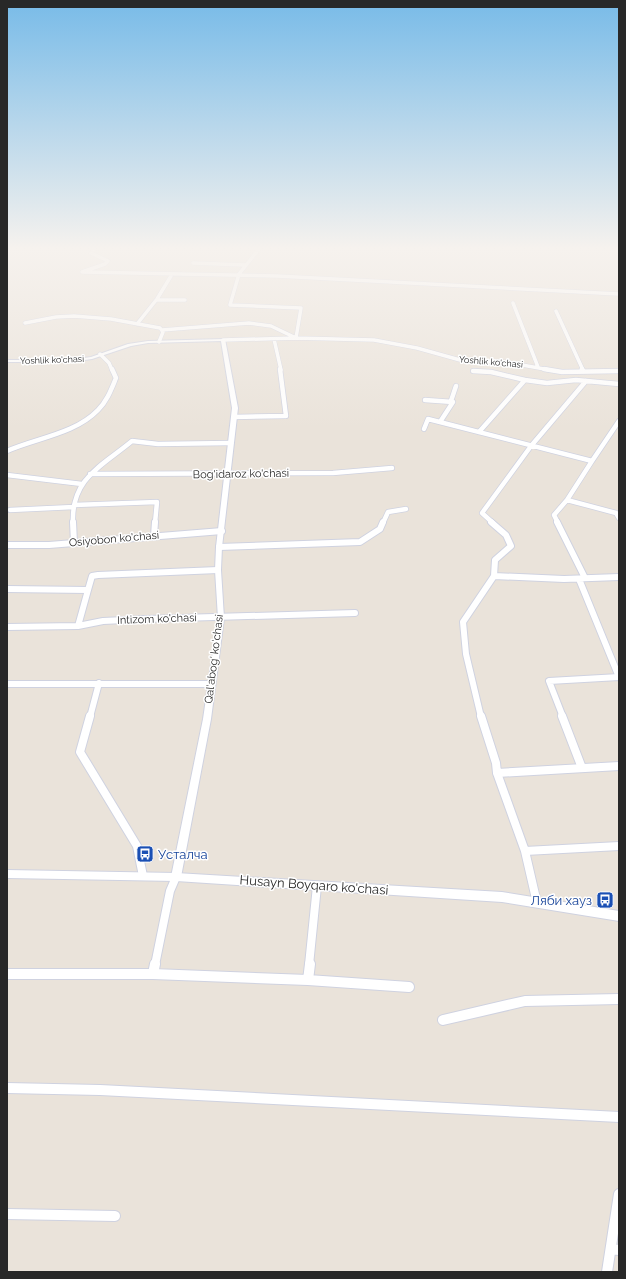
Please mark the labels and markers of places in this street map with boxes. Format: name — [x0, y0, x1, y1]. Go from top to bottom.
bus stop icon: Усталча — [135, 844, 155, 864]
place label: Усталча — [158, 847, 208, 862]
bus stop icon: Ляби хауз — [595, 890, 615, 910]
place label: Ляби хауз — [530, 893, 592, 908]

